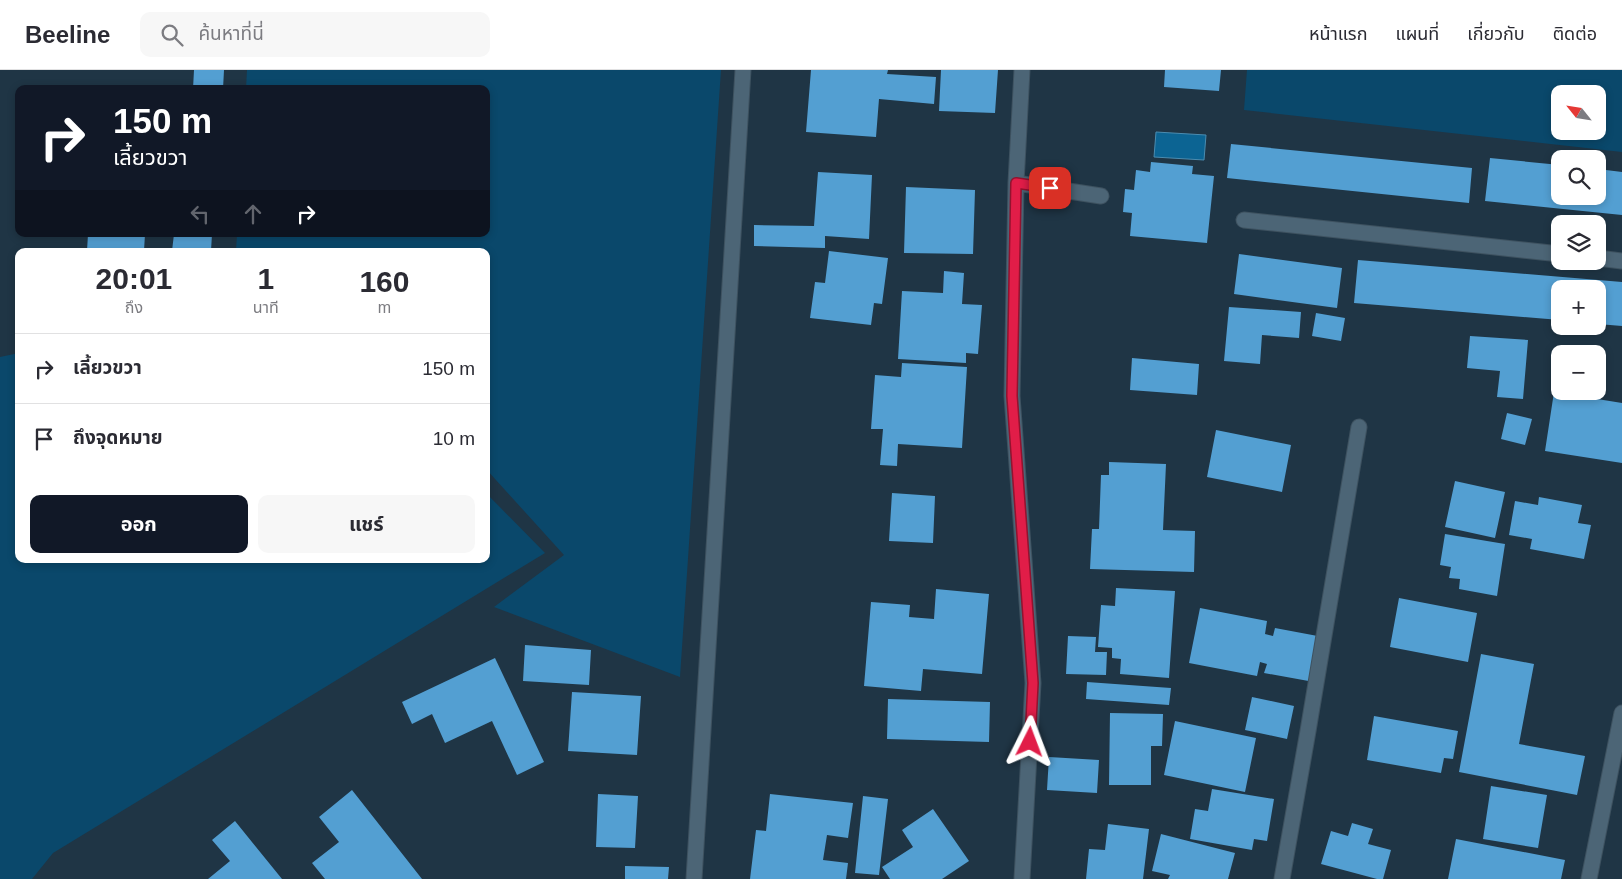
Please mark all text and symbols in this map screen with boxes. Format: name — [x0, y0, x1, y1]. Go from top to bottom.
search box — [140, 12, 490, 57]
text: Beeline — [25, 21, 110, 48]
icon: search — [158, 21, 186, 49]
text: ค้นหาที่นี่ — [198, 23, 264, 44]
text: หน้าแรก — [1309, 24, 1367, 44]
text: แผนที่ — [1395, 24, 1439, 44]
text: เกี่ยวกับ — [1467, 24, 1525, 44]
text: ติดต่อ — [1553, 24, 1597, 44]
north arrow — [1551, 85, 1606, 140]
map controls — [1551, 85, 1606, 400]
text: 150 m — [113, 101, 212, 140]
icon: right — [30, 105, 95, 170]
text: เลี้ยวขวา — [113, 145, 188, 170]
button: search — [1551, 150, 1606, 205]
pin — [1029, 167, 1071, 209]
icon: arrive — [1036, 174, 1064, 202]
icon: left — [186, 200, 214, 228]
icon: ahead — [239, 200, 267, 228]
icon: right — [292, 200, 320, 228]
button: layers — [1551, 215, 1606, 270]
text: 20:01 — [96, 262, 172, 295]
text: 1 — [257, 262, 274, 295]
text: 160 — [359, 265, 409, 298]
button: + — [1551, 280, 1606, 335]
text: ถึง — [125, 299, 143, 316]
text: นาที — [253, 299, 279, 316]
text: m — [378, 299, 391, 316]
button: − — [1551, 345, 1606, 400]
icon: right — [30, 355, 58, 383]
text: เลี้ยวขวา — [73, 357, 142, 378]
text: 150 m — [422, 358, 475, 379]
icon: arrive — [30, 425, 58, 453]
text: ถึงจุดหมาย — [73, 427, 163, 448]
text: 10 m — [433, 428, 475, 449]
button: ออก — [30, 495, 248, 553]
button: แชร์ — [258, 495, 475, 553]
position arrow — [1003, 715, 1055, 767]

